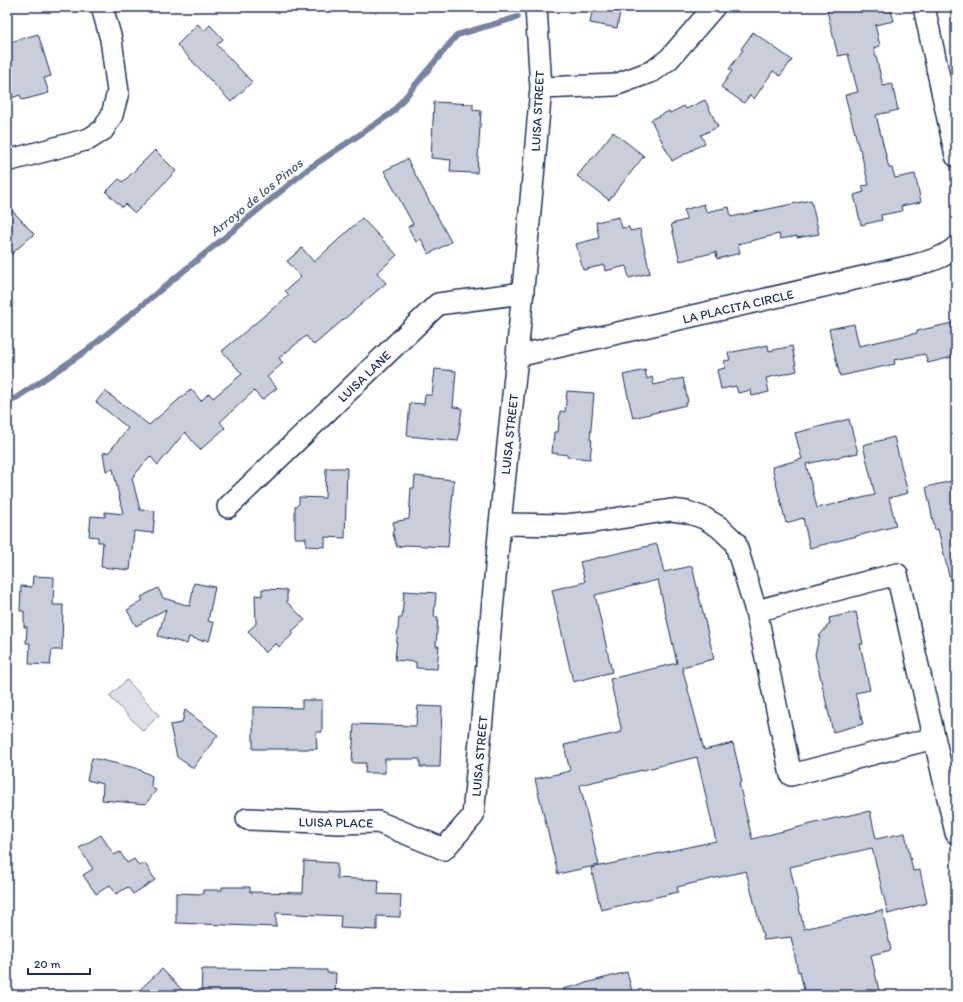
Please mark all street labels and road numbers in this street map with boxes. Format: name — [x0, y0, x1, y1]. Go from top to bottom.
street label: LUISA STREET — [528, 69, 547, 152]
street label: LA PLACITA CIRCLE — [681, 286, 795, 327]
street label: LUISA LANE — [335, 347, 394, 405]
street label: LUISA STREET — [498, 392, 521, 475]
street label: LUISA STREET — [468, 714, 491, 797]
street label: LUISA PLACE — [298, 814, 374, 831]

